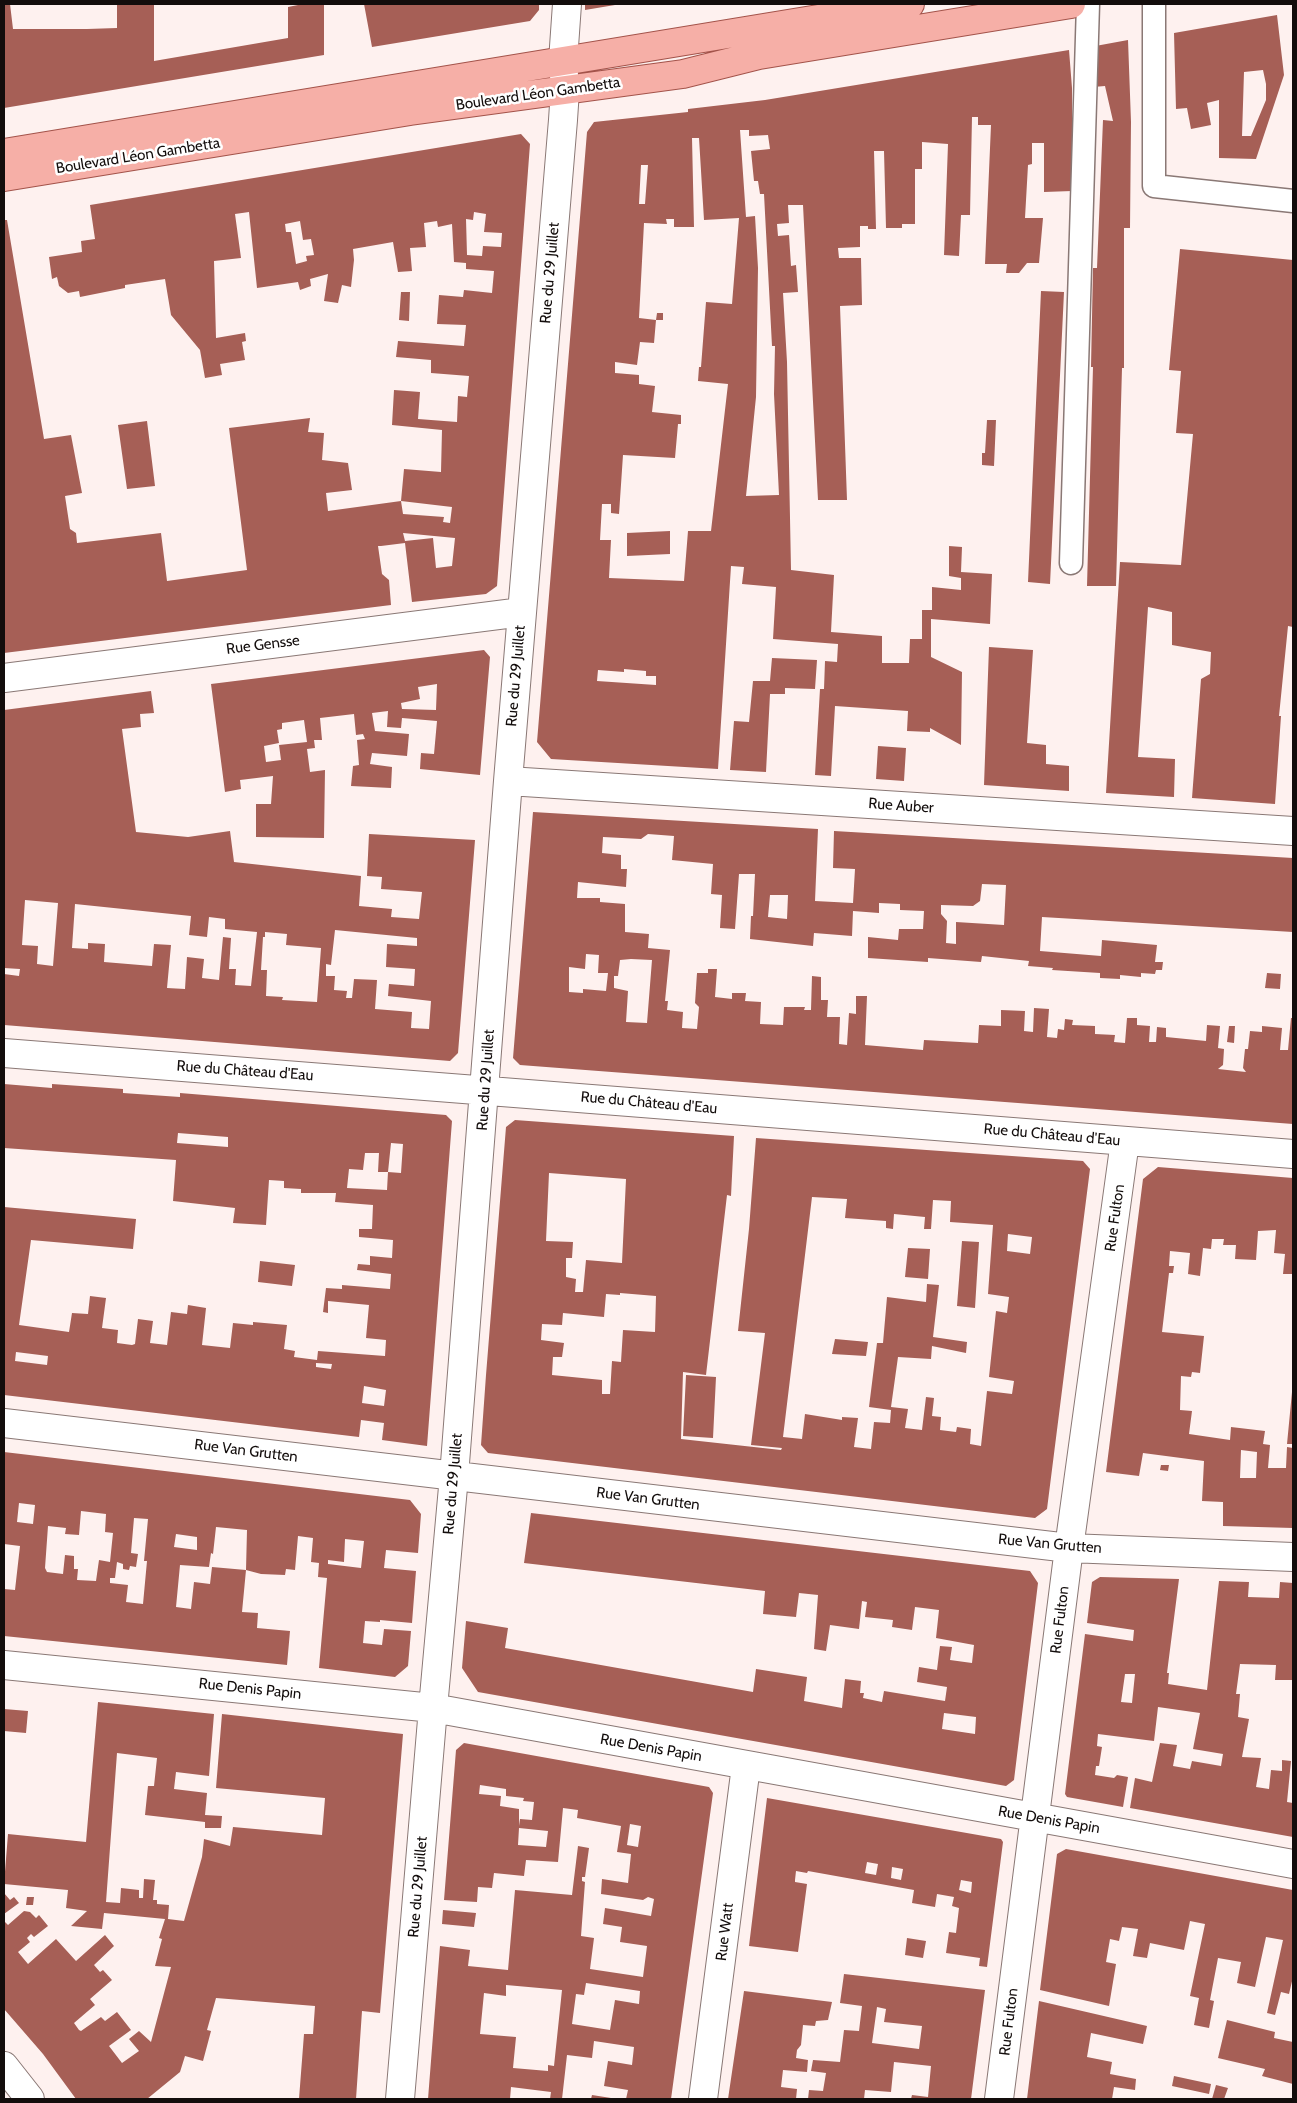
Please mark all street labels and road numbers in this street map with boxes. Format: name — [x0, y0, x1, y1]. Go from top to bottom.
street label: Boulevard Léon Gambetta — [455, 74, 621, 114]
street label: Boulevard Léon Gambetta — [55, 134, 221, 178]
street label: Rue du 29 Juillet — [537, 222, 563, 324]
street label: Rue du 29 Juillet — [503, 625, 529, 727]
street label: Rue Gensse — [225, 632, 301, 658]
street label: Rue Auber — [868, 795, 934, 817]
street label: Rue du 29 Juillet — [473, 1029, 499, 1131]
street label: Rue du Château d'Eau — [176, 1057, 314, 1085]
street label: Rue du Château d'Eau — [580, 1088, 718, 1118]
street label: Rue du Château d'Eau — [983, 1120, 1121, 1150]
street label: Rue Fulton — [1101, 1183, 1129, 1253]
street label: Rue du 29 Juillet — [440, 1433, 466, 1535]
street label: Rue Van Grutten — [193, 1436, 299, 1466]
street label: Rue Van Grutten — [595, 1484, 701, 1514]
street label: Rue Van Grutten — [997, 1531, 1103, 1557]
street label: Rue Fulton — [1047, 1585, 1073, 1655]
street label: Rue Denis Papin — [198, 1675, 302, 1703]
street label: Rue Denis Papin — [599, 1730, 703, 1766]
street label: Rue Denis Papin — [997, 1802, 1101, 1838]
street label: Rue du 29 Juillet — [405, 1836, 431, 1938]
street label: Rue Watt — [713, 1902, 737, 1962]
street label: Rue Fulton — [996, 1987, 1022, 2057]

